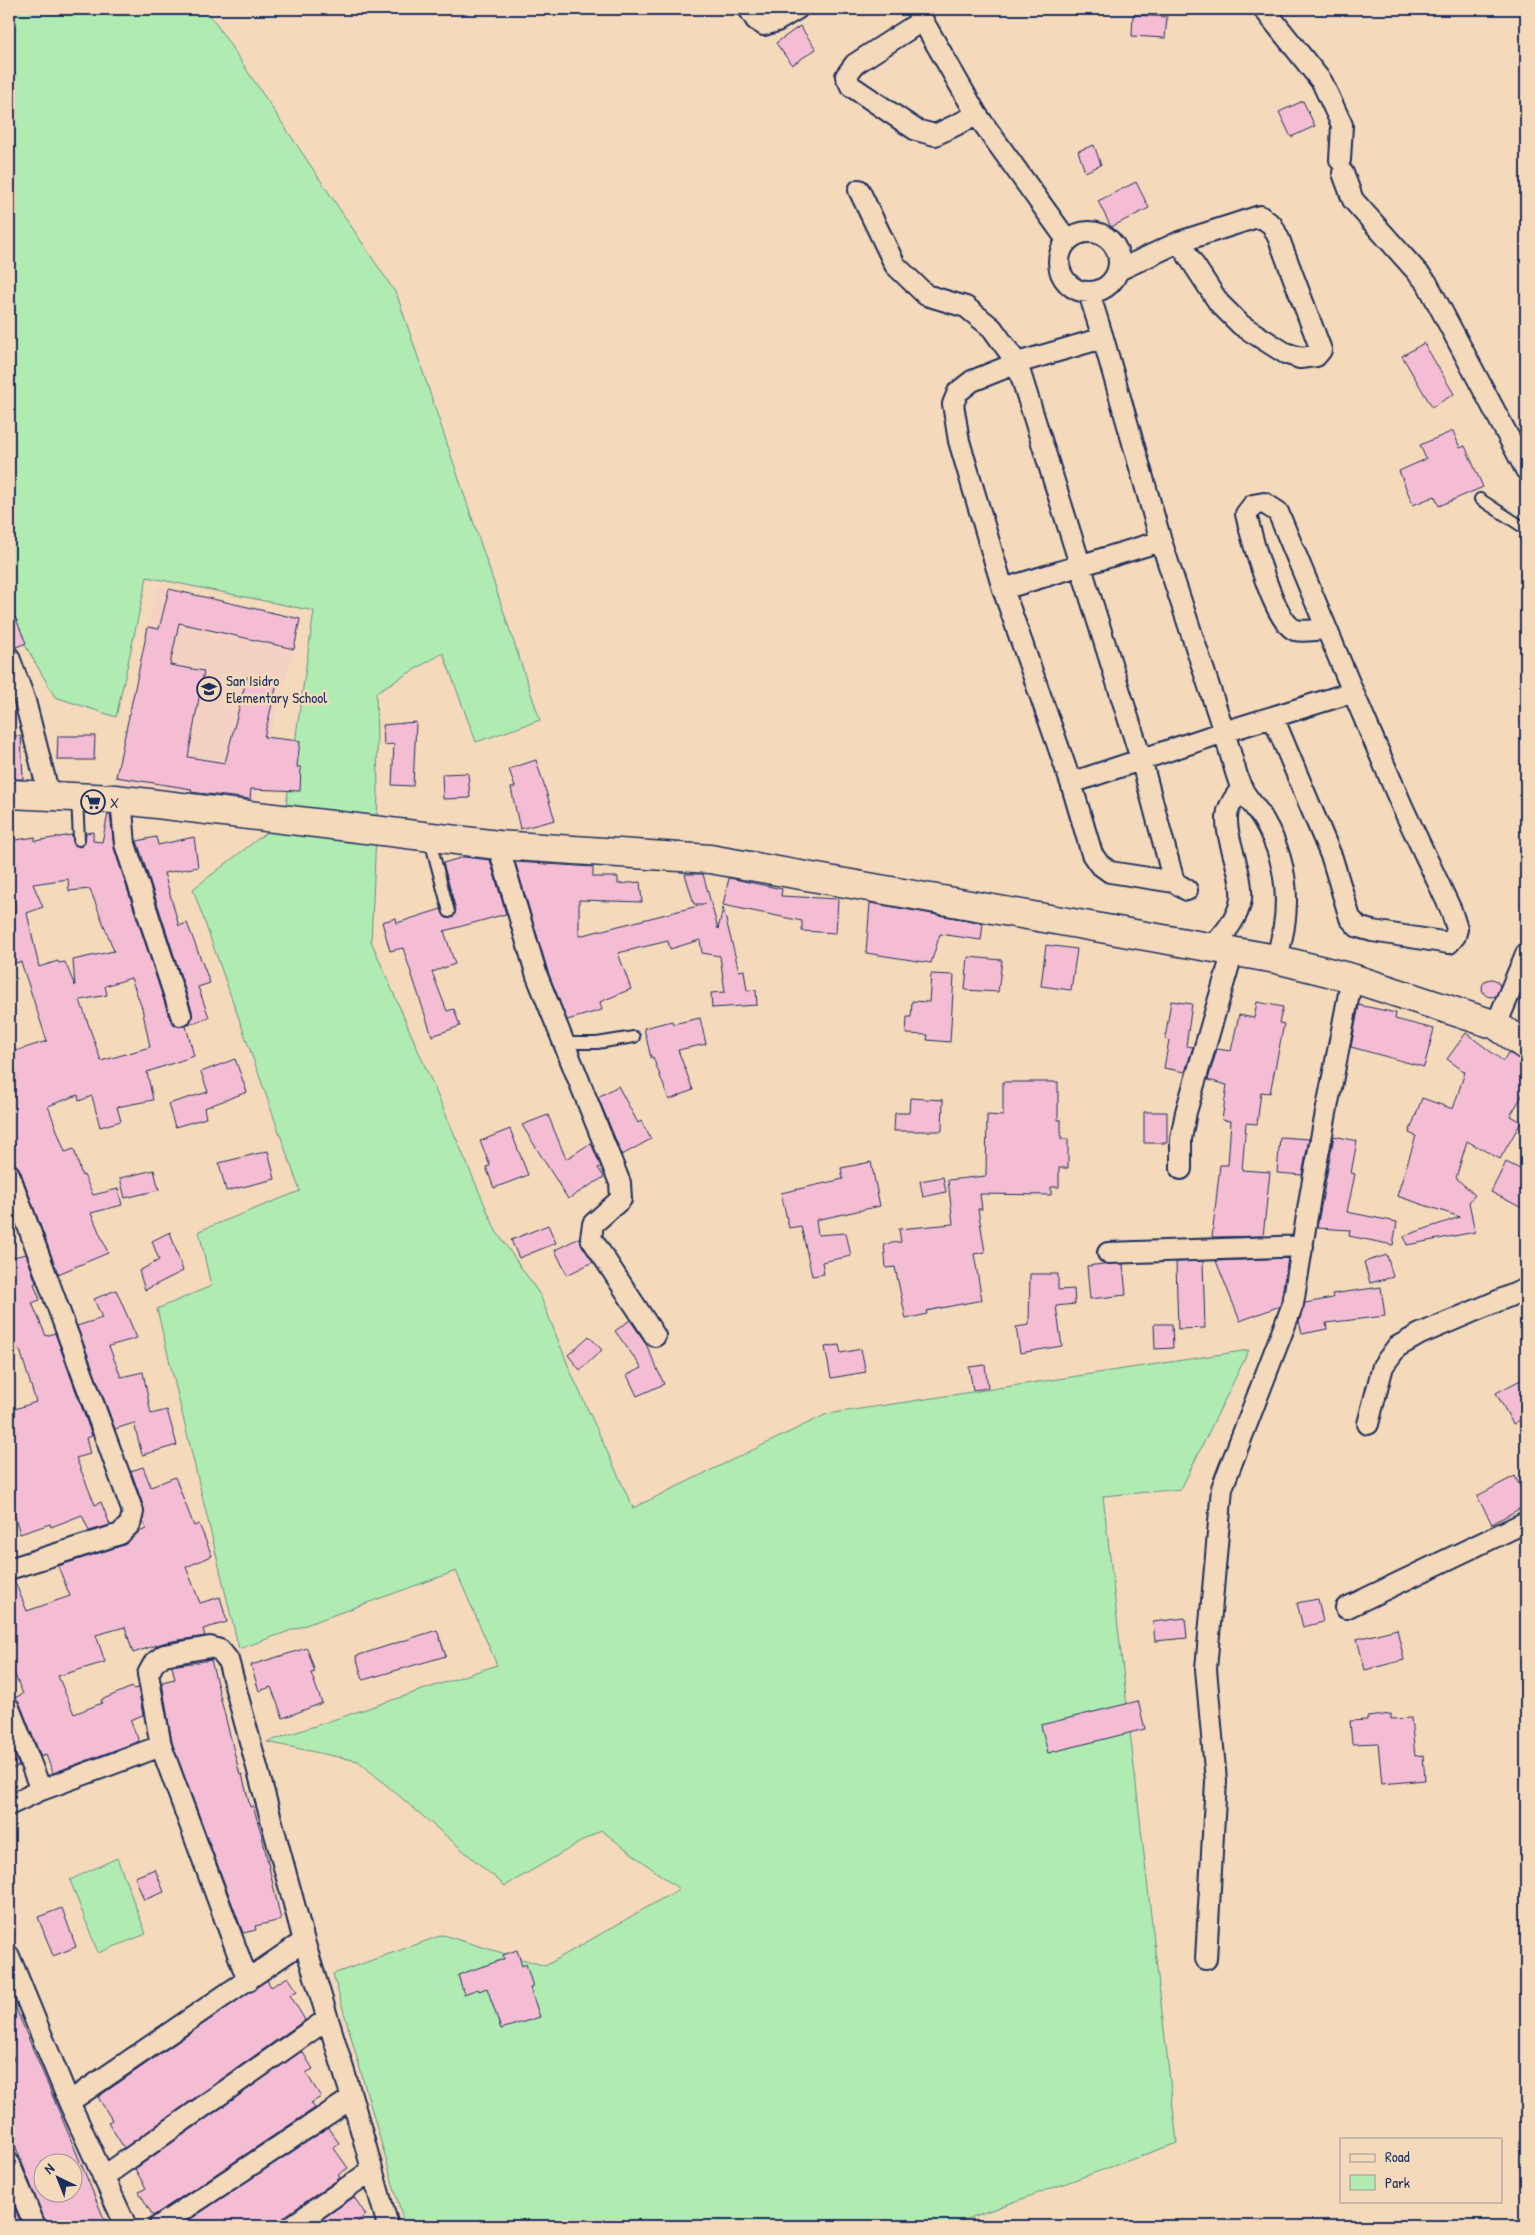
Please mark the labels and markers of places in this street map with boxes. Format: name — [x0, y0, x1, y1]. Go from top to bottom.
place label: San Isidro Elementary School — [226, 670, 327, 708]
school or university icon: San Isidro Elementary School — [196, 676, 222, 702]
supermarket icon: X — [80, 789, 106, 815]
place label: X — [110, 792, 119, 813]

